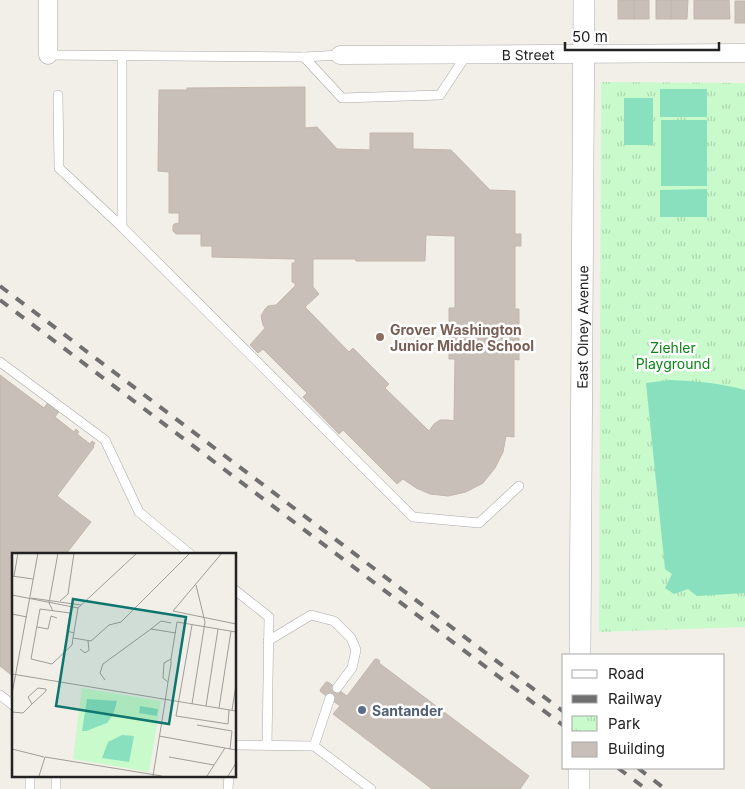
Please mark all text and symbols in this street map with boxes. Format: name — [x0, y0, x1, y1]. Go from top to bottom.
scale bar — [565, 20, 719, 52]
text: 50 m — [572, 27, 608, 46]
street label: B Street — [502, 45, 555, 63]
street label: East Olney Avenue — [573, 265, 591, 389]
place label: Grover Washington Junior Middle School — [390, 321, 534, 354]
marker: Grover Washington Junior Middle School — [374, 331, 386, 343]
park label: Ziehler Playground — [636, 339, 710, 372]
inset map — [12, 553, 236, 776]
legend — [562, 654, 725, 769]
text: Road — [608, 664, 644, 683]
text: Railway — [608, 689, 663, 708]
place label: Santander — [372, 702, 443, 719]
marker: Santander — [356, 704, 368, 716]
text: Park — [608, 714, 641, 733]
text: Building — [608, 739, 665, 758]

